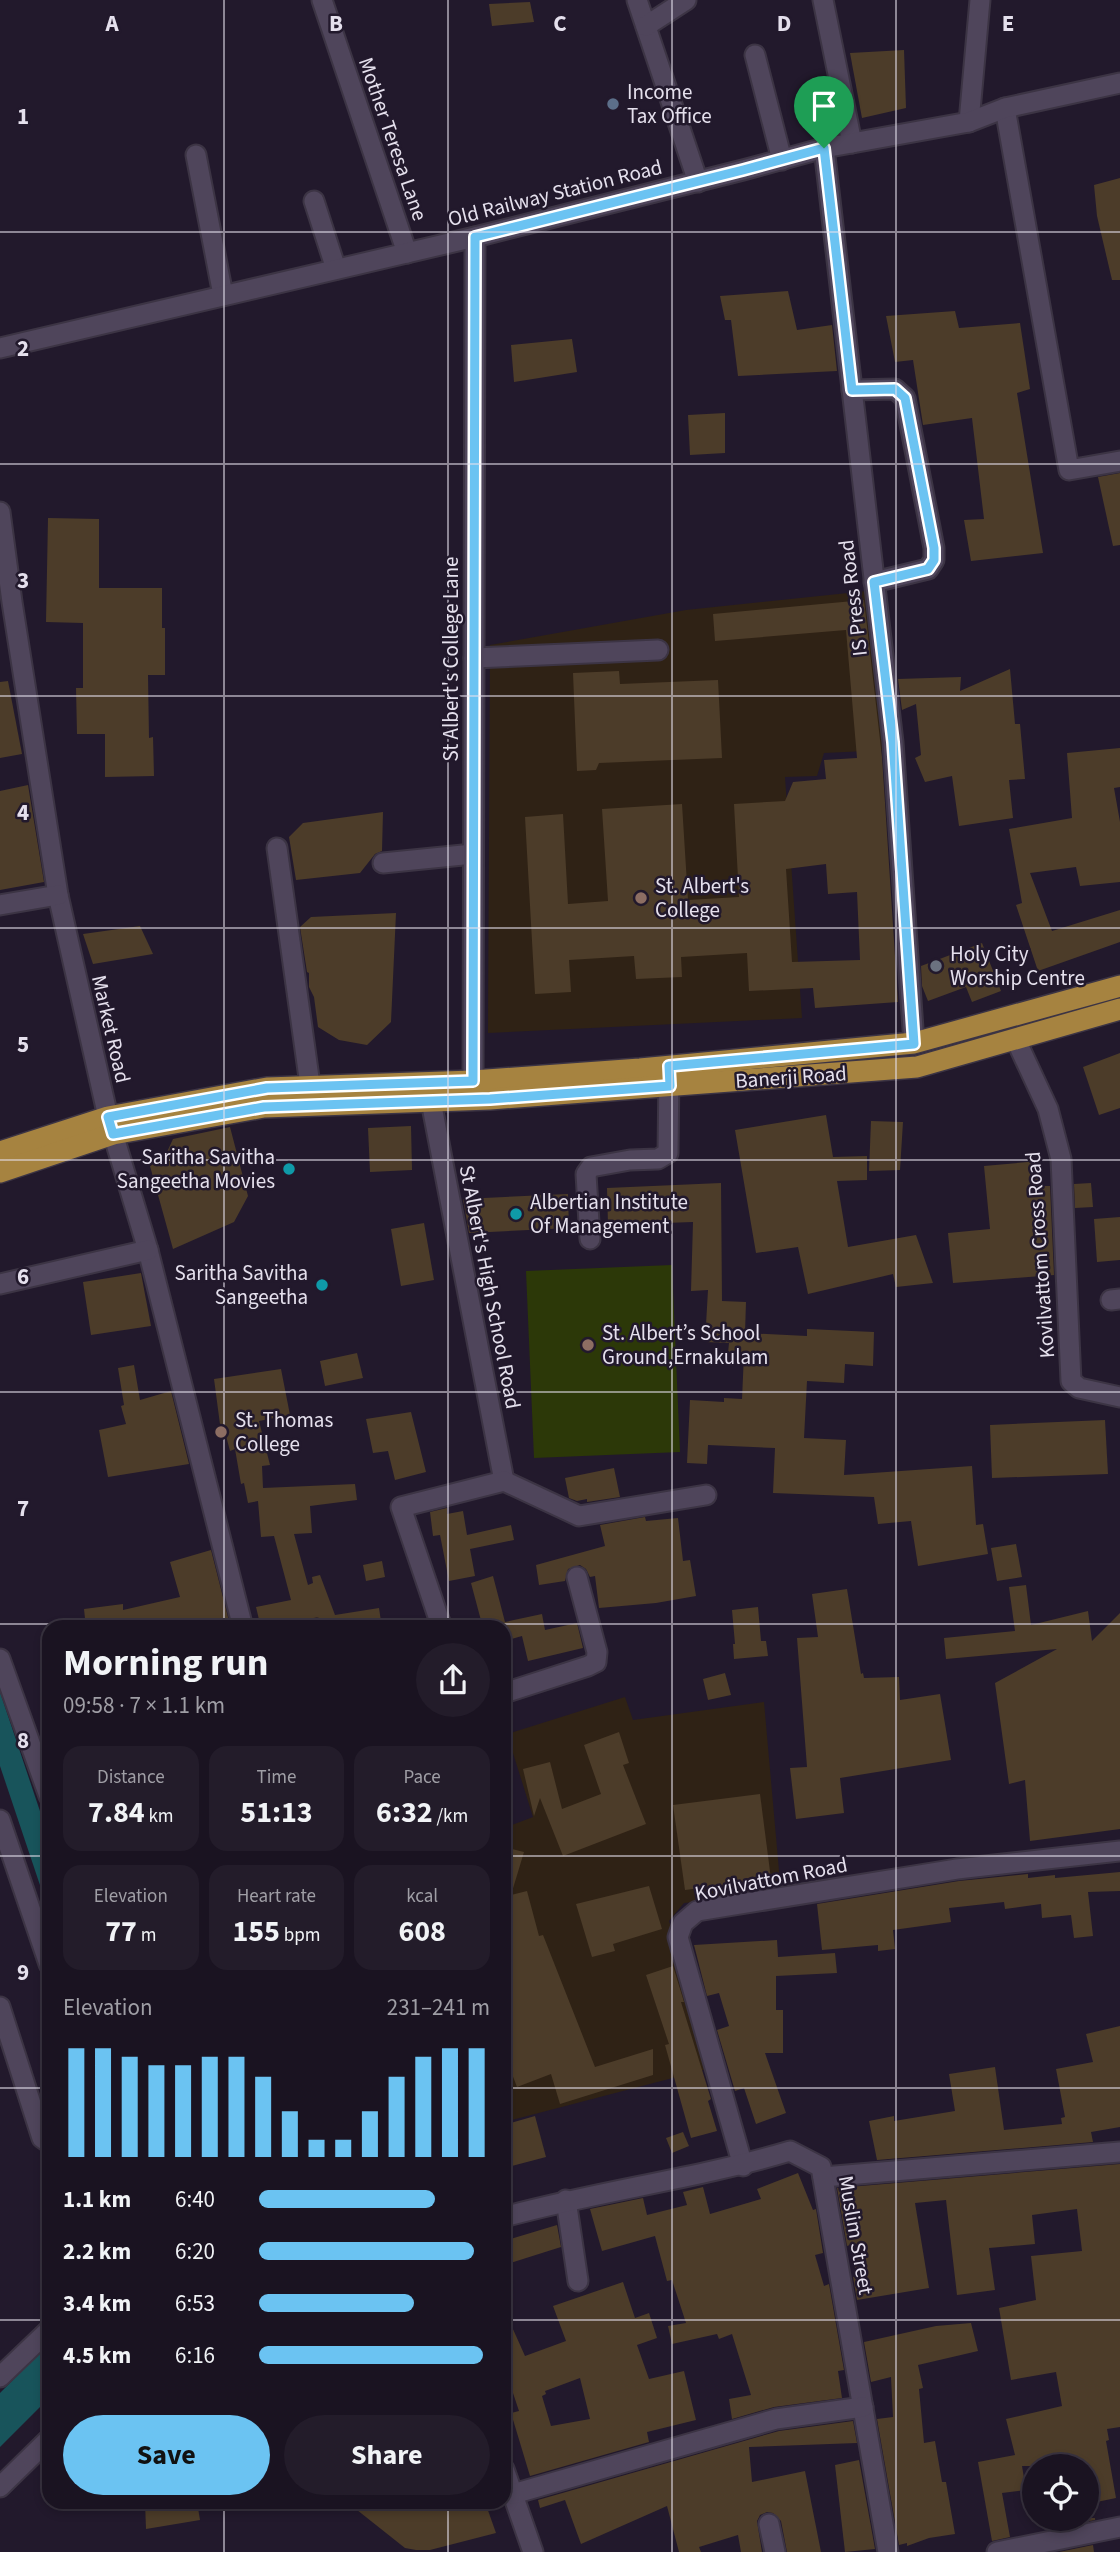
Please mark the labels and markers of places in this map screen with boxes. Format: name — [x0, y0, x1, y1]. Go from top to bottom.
pin — [794, 76, 854, 148]
place label: Income Tax Office — [627, 77, 712, 131]
marker: Income Tax Office — [605, 96, 621, 112]
place label: St. Albert's College — [655, 871, 749, 925]
marker: St. Albert's College — [633, 890, 649, 906]
place label: Holy City Worship Centre — [950, 939, 1085, 993]
marker: Holy City Worship Centre — [928, 958, 944, 974]
place label: Saritha Savitha Sangeetha Movies — [117, 1142, 275, 1196]
marker: Saritha Savitha Sangeetha Movies — [281, 1161, 297, 1177]
place label: Albertian Institute Of Management — [530, 1187, 688, 1241]
marker: Albertian Institute Of Management — [508, 1206, 524, 1222]
place label: Saritha Savitha Sangeetha — [175, 1258, 308, 1312]
marker: Saritha Savitha Sangeetha — [314, 1277, 330, 1293]
place label: St. Albert’s School Ground,Ernakulam — [602, 1318, 769, 1372]
marker: St. Albert’s School Ground,Ernakulam — [580, 1337, 596, 1353]
place label: St. Thomas College — [235, 1405, 333, 1459]
marker: St. Thomas College — [213, 1424, 229, 1440]

